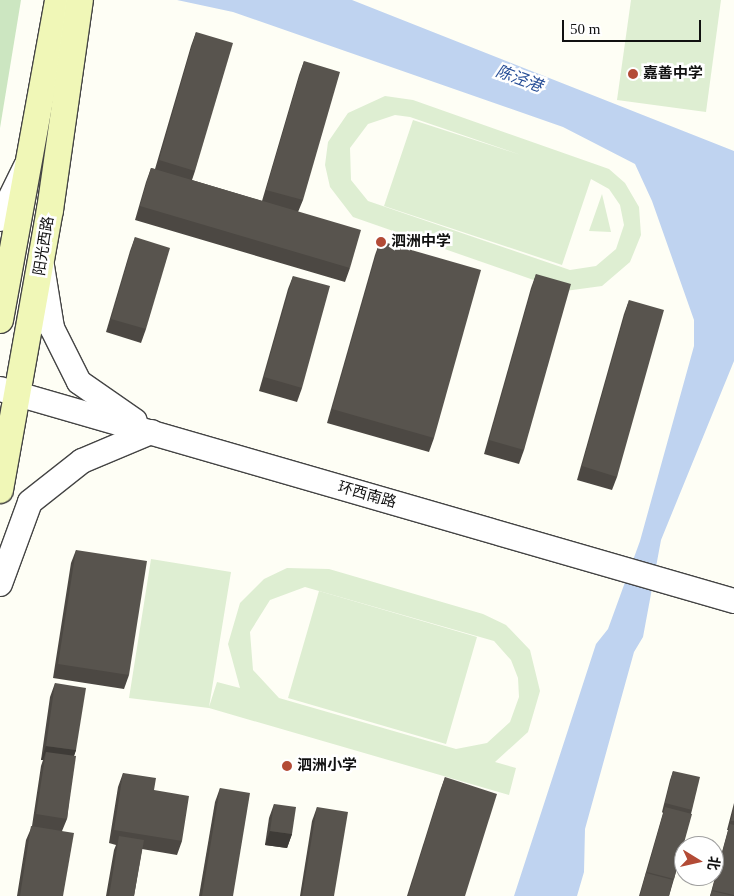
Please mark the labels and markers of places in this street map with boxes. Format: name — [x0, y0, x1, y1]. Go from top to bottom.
place label: 嘉善中学 — [643, 65, 703, 83]
marker: 嘉善中学 — [627, 68, 639, 80]
place label: 泗洲中学 — [391, 233, 451, 251]
marker: 泗洲中学 — [375, 236, 387, 248]
place label: 泗洲小学 — [297, 757, 357, 775]
marker: 泗洲小学 — [281, 760, 293, 772]

